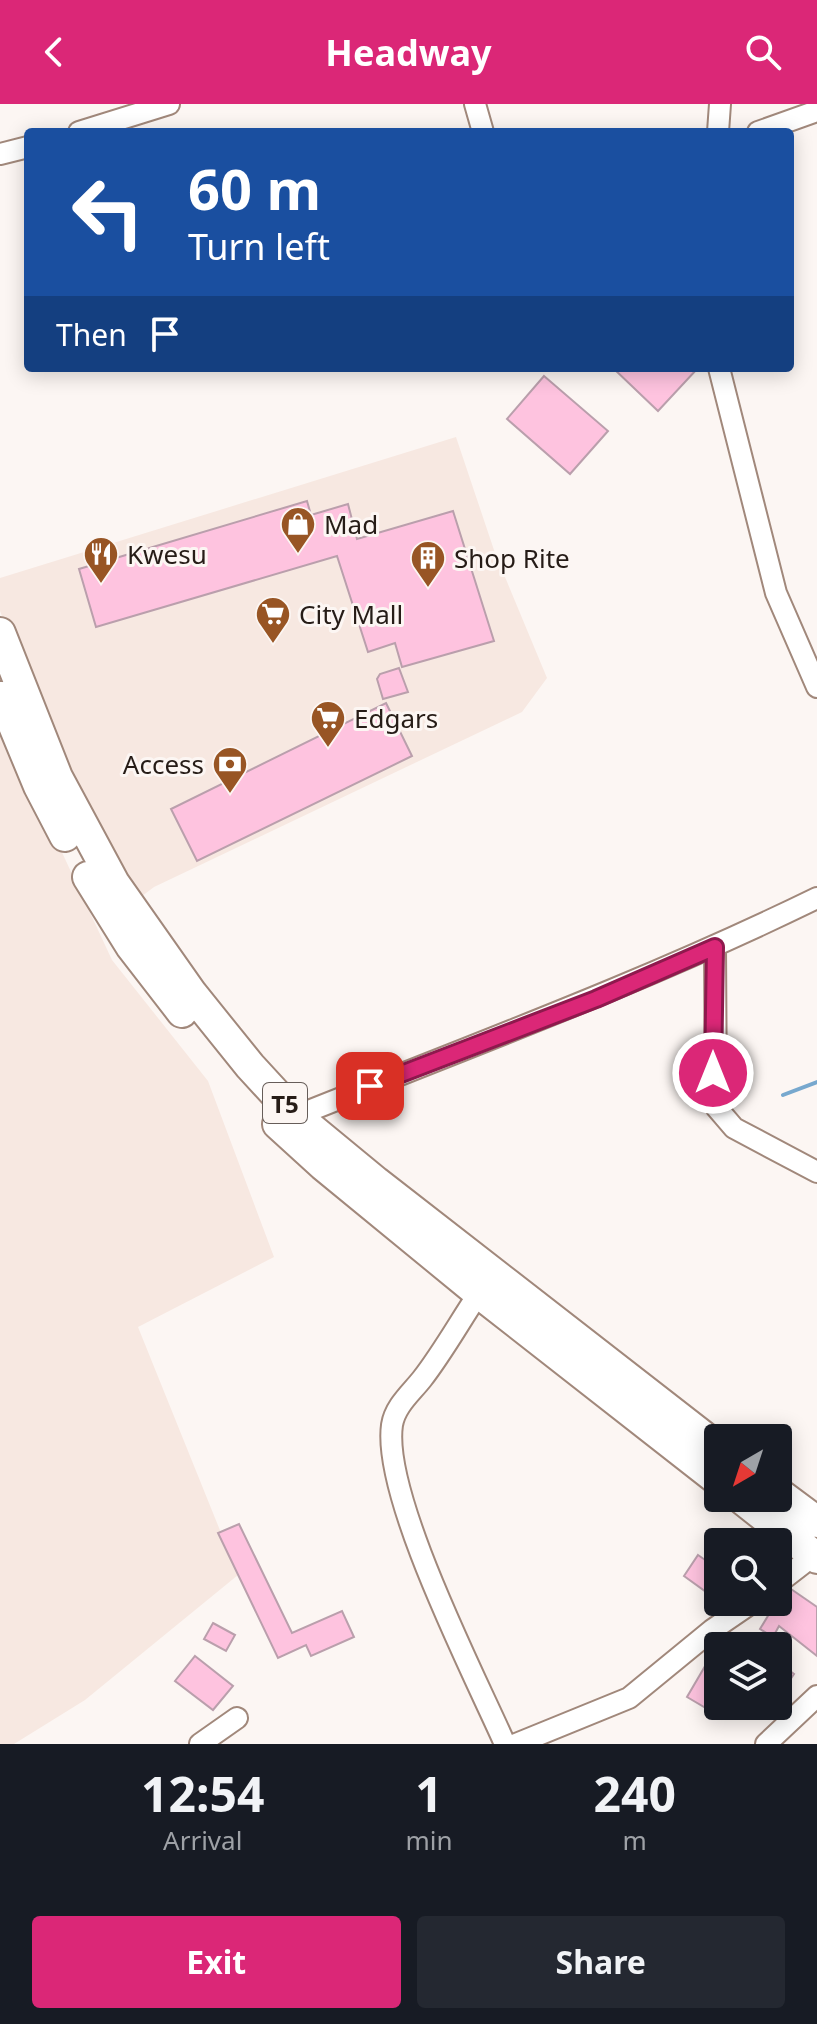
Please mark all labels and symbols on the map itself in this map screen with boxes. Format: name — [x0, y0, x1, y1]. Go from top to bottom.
shop icon: Mad — [279, 505, 317, 555]
place label: Mad — [324, 506, 378, 542]
restaurant icon: Kwesu — [82, 535, 120, 585]
place label: Kwesu — [127, 536, 207, 572]
building icon: Shop Rite — [409, 539, 447, 589]
place label: Shop Rite — [454, 540, 570, 576]
supermarket icon: City Mall — [254, 595, 292, 645]
place label: City Mall — [299, 596, 403, 632]
supermarket icon: Edgars — [309, 699, 347, 749]
place label: Edgars — [354, 700, 438, 736]
bank icon: Access — [211, 745, 249, 795]
place label: Access — [123, 746, 204, 782]
position arrow — [671, 1031, 755, 1115]
pin — [336, 1052, 404, 1120]
road number: T5 — [263, 1083, 307, 1123]
north arrow — [704, 1424, 792, 1512]

